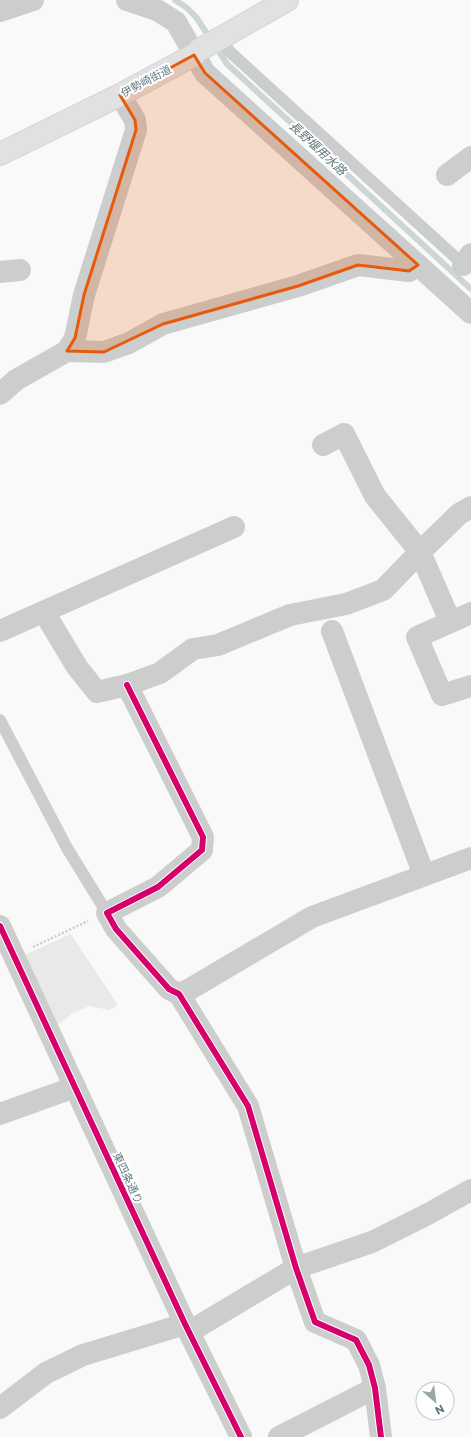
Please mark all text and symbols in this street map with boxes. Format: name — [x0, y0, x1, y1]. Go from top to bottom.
street label: 伊勢崎街道 — [118, 61, 174, 101]
water label: 長野堰用水路 — [286, 117, 351, 179]
street label: 東四条通り — [109, 1150, 147, 1206]
north arrow — [415, 1381, 455, 1421]
text: N — [432, 1401, 447, 1419]

